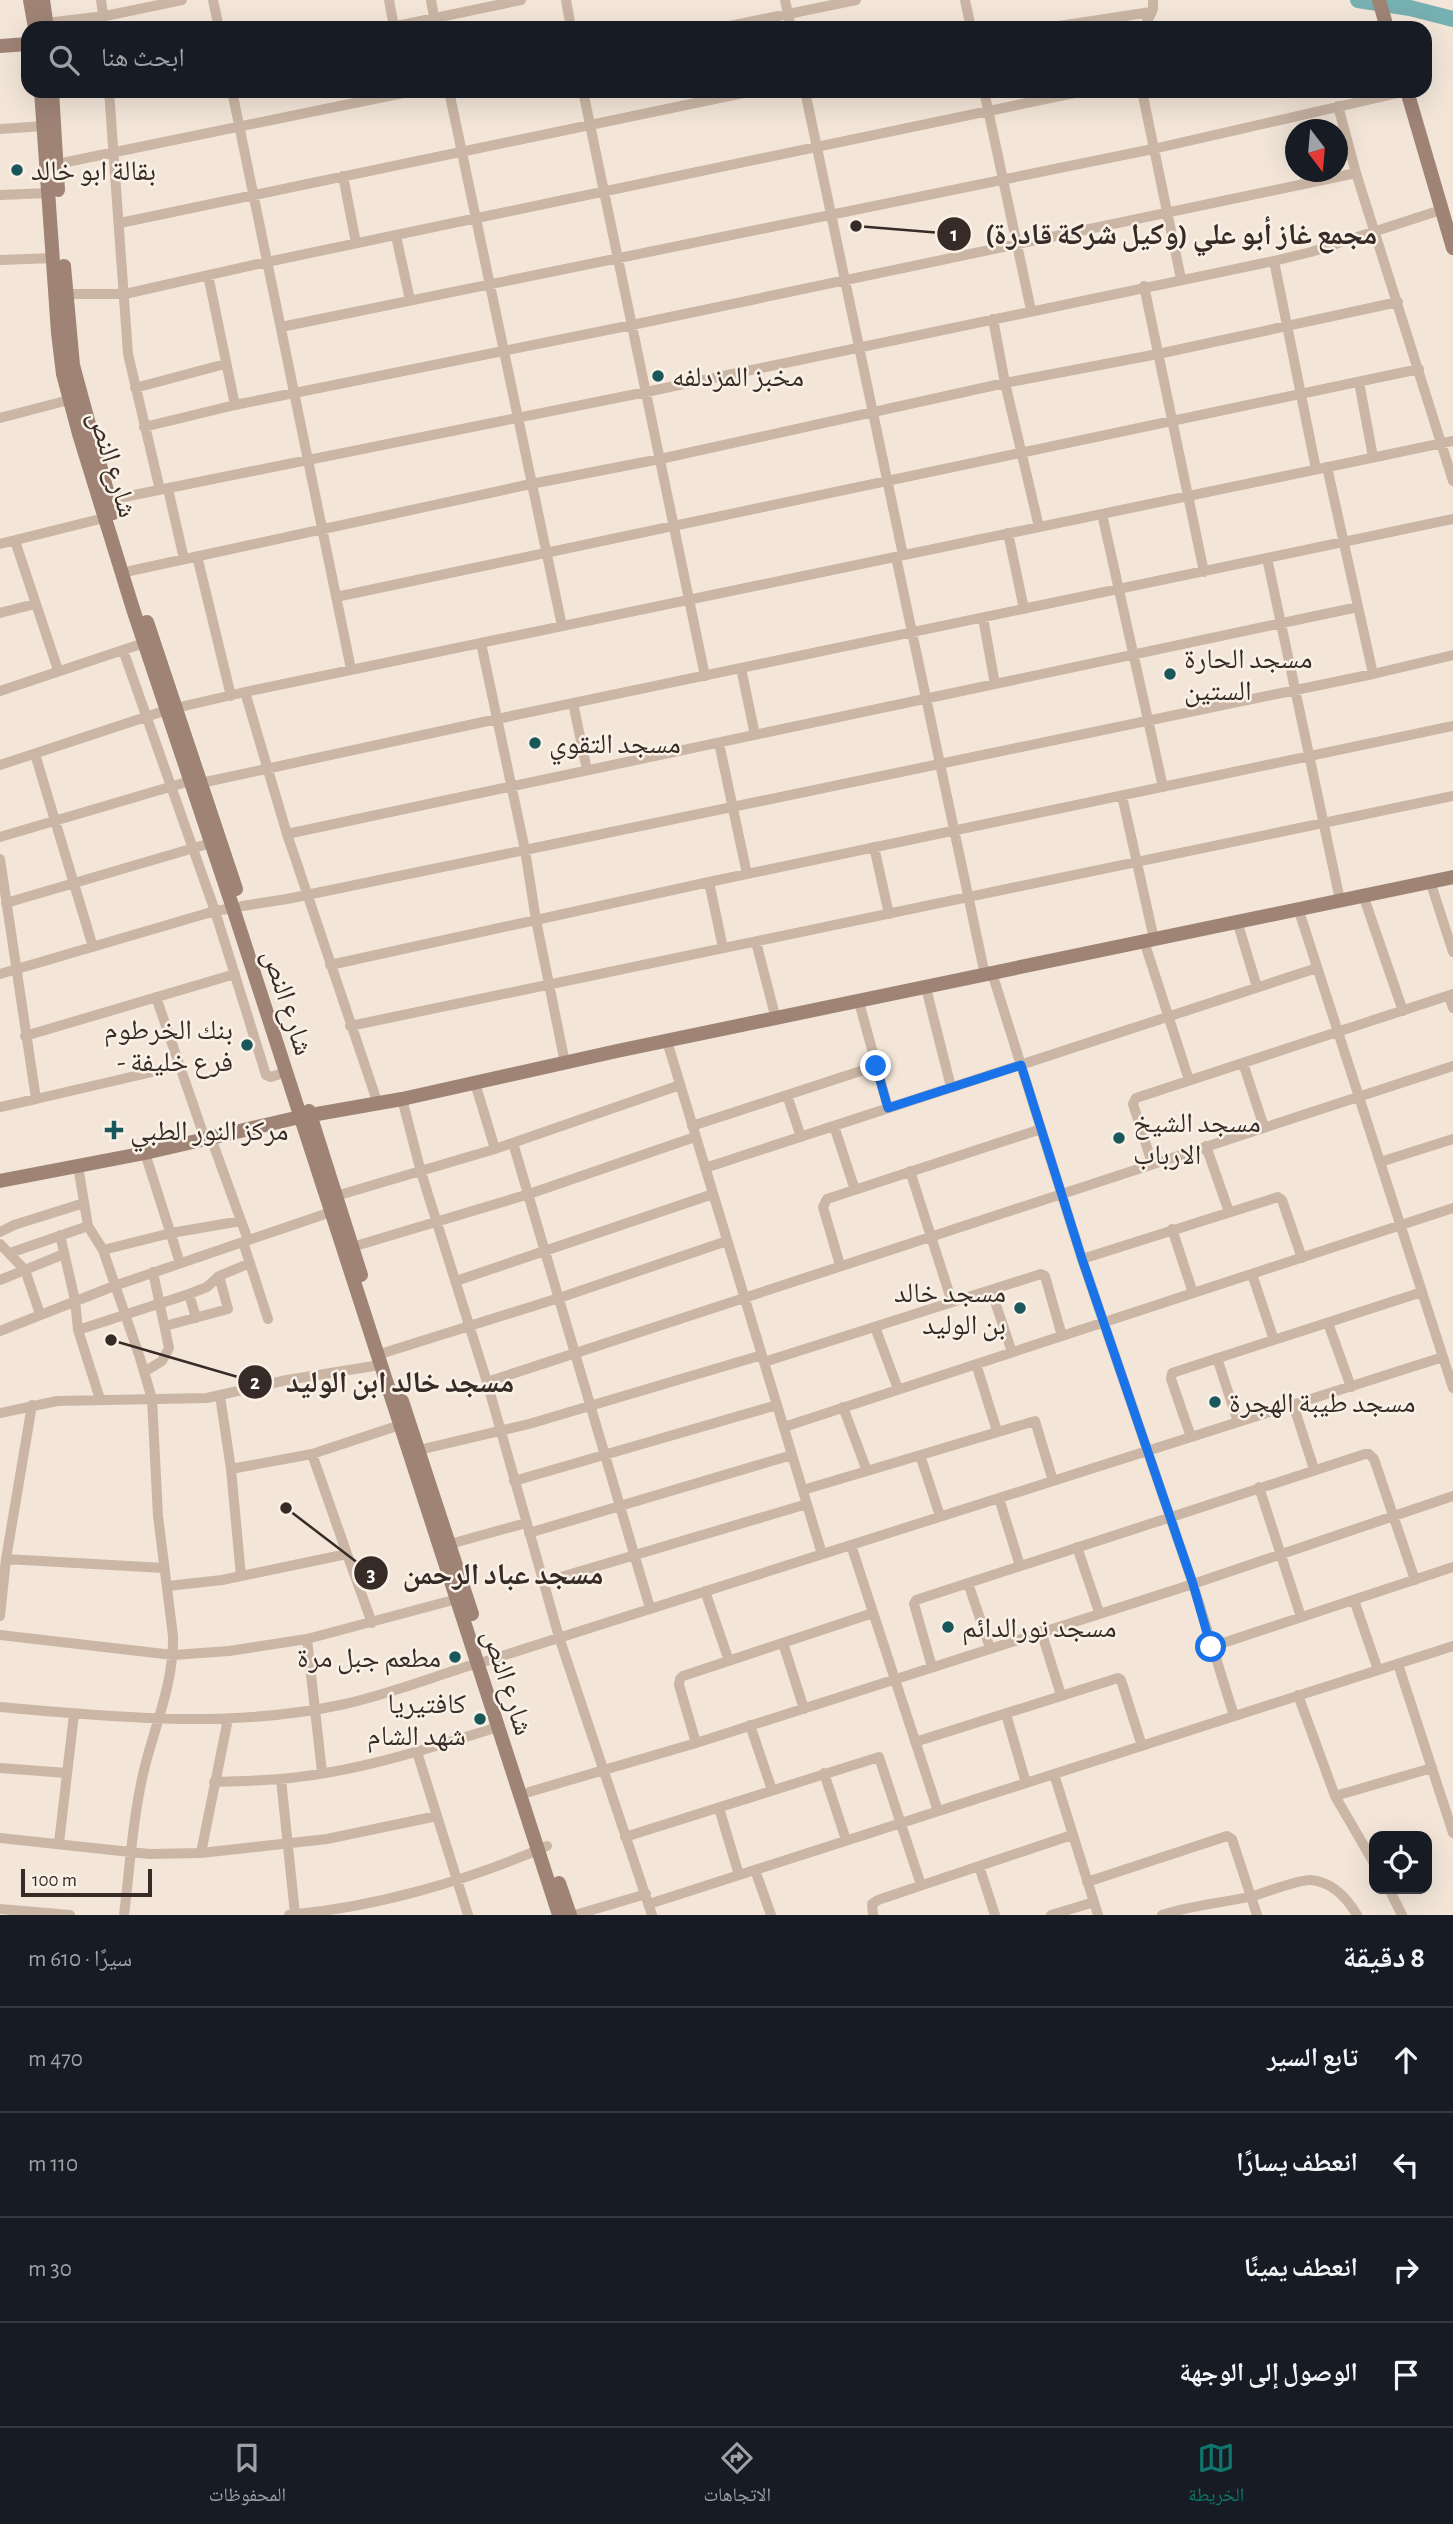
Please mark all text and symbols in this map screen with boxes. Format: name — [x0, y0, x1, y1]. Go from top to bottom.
search box — [21, 21, 1432, 98]
icon: search — [45, 41, 83, 79]
text: ابحث هنا — [101, 45, 185, 71]
north arrow — [1285, 119, 1348, 182]
place label: بقالة ابو خالد — [31, 158, 156, 186]
marker: بقالة ابو خالد — [9, 162, 25, 178]
callout: مجمع غاز أبو علي (وكيل شركة قادرة) — [936, 208, 1392, 259]
text: مجمع غاز أبو علي (وكيل شركة قادرة) — [985, 216, 1377, 257]
text: 1 — [950, 224, 958, 245]
place label: مخبز المزدلفه — [672, 364, 804, 392]
marker: مخبز المزدلفه — [650, 368, 666, 384]
street label: شارع النص — [81, 408, 141, 522]
place label: مسجد الحارة الستين — [1184, 646, 1312, 708]
marker: مسجد الحارة الستين — [1162, 666, 1178, 682]
place label: مسجد التقوي — [549, 731, 681, 766]
marker: مسجد التقوي — [527, 735, 543, 751]
street label: شارع النص — [255, 946, 317, 1060]
place label: بنك الخرطوم - فرع خليفة — [104, 1017, 233, 1079]
marker: بنك الخرطوم - فرع خليفة — [239, 1037, 255, 1053]
route end — [860, 1050, 891, 1081]
place label: مسجد الشيخ الارباب — [1133, 1110, 1261, 1170]
place label: مركز النور الطبي — [130, 1118, 289, 1153]
marker: مركز النور الطبي — [104, 1120, 124, 1140]
marker: مسجد الشيخ الارباب — [1111, 1130, 1127, 1146]
place label: مسجد خالد بن الوليد — [894, 1280, 1006, 1342]
marker: مسجد خالد بن الوليد — [1012, 1300, 1028, 1316]
callout: مسجد خالد ابن الوليد — [237, 1356, 528, 1407]
text: مسجد خالد ابن الوليد — [286, 1368, 514, 1400]
text: 2 — [250, 1372, 260, 1393]
place label: مسجد طيبة الهجرة — [1229, 1390, 1416, 1418]
marker: مسجد طيبة الهجرة — [1207, 1394, 1223, 1410]
callout: مسجد عباد الرحمن — [353, 1548, 617, 1599]
text: مسجد عباد الرحمن — [402, 1560, 604, 1592]
text: 3 — [366, 1564, 376, 1585]
place label: مسجد نورالدائم — [962, 1615, 1117, 1646]
marker: مسجد نورالدائم — [940, 1619, 956, 1635]
street label: شارع النص — [475, 1626, 537, 1740]
route start — [1195, 1631, 1226, 1662]
place label: مطعم جبل مرة — [297, 1645, 441, 1676]
marker: مطعم جبل مرة — [447, 1649, 463, 1665]
place label: كافتيريا شهد الشام — [367, 1691, 466, 1754]
marker: كافتيريا شهد الشام — [472, 1711, 488, 1727]
map controls — [1369, 1831, 1432, 1894]
button: locate — [1369, 1831, 1432, 1894]
scale bar — [21, 1866, 152, 1898]
text: 100 m — [32, 1871, 77, 1890]
text: 8 دقيقة — [1343, 1943, 1425, 1973]
text: سيرًا · 610 m — [28, 1948, 132, 1971]
icon: ahead — [1387, 2041, 1425, 2079]
text: تابع السير — [1267, 2045, 1358, 2071]
text: 470 m — [28, 2048, 83, 2071]
icon: left — [1387, 2146, 1425, 2184]
text: انعطف يسارًا — [1236, 2150, 1358, 2176]
text: 110 m — [28, 2153, 78, 2176]
icon: right — [1387, 2251, 1425, 2289]
text: انعطف يمينًا — [1244, 2255, 1358, 2281]
text: 30 m — [28, 2258, 72, 2281]
icon: arrive — [1387, 2356, 1425, 2394]
text: الوصول إلى الوجهة — [1179, 2360, 1358, 2386]
tab: المحفوظات — [209, 2439, 286, 2513]
tab: الاتجاهات — [703, 2439, 771, 2513]
tab: الخريطة — [1188, 2439, 1244, 2513]

